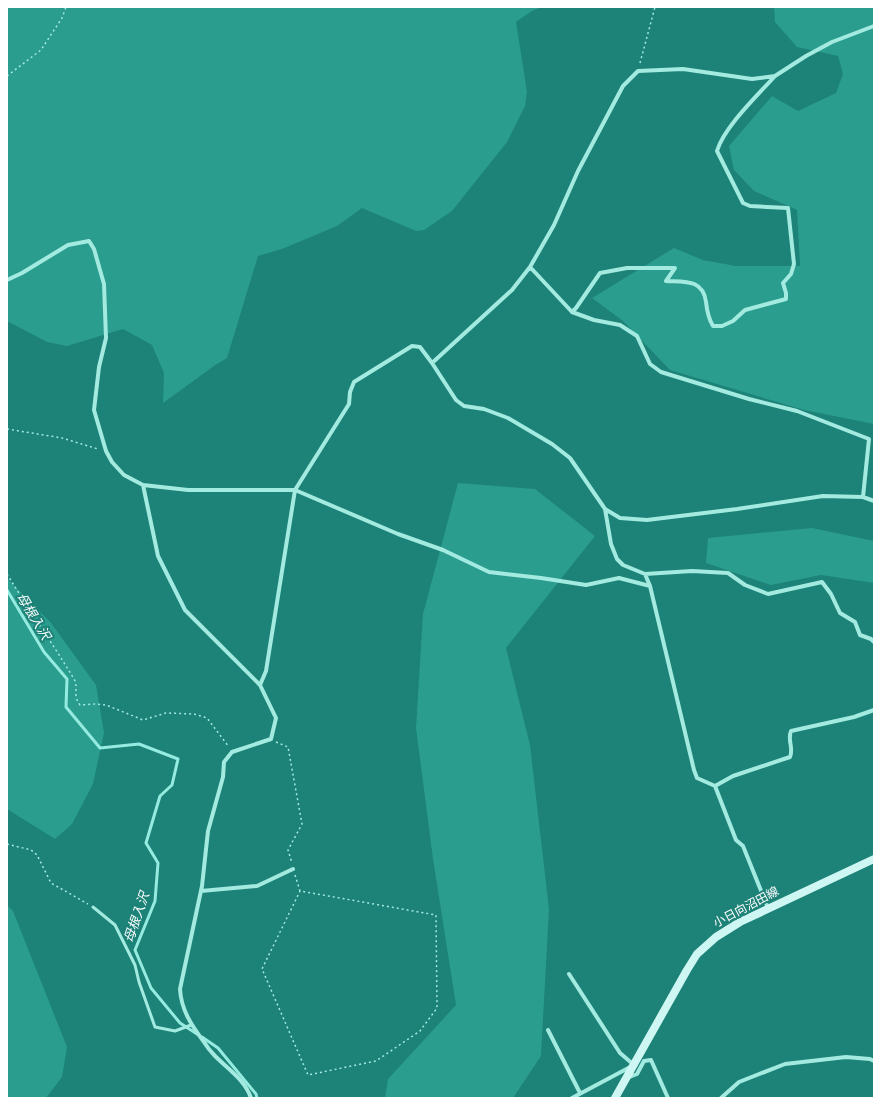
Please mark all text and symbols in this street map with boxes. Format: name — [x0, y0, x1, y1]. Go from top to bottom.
water label: 母根入沢 — [14, 590, 55, 644]
street label: 小日向沼田線 — [710, 883, 781, 930]
water label: 母根入沢 — [120, 888, 153, 944]

